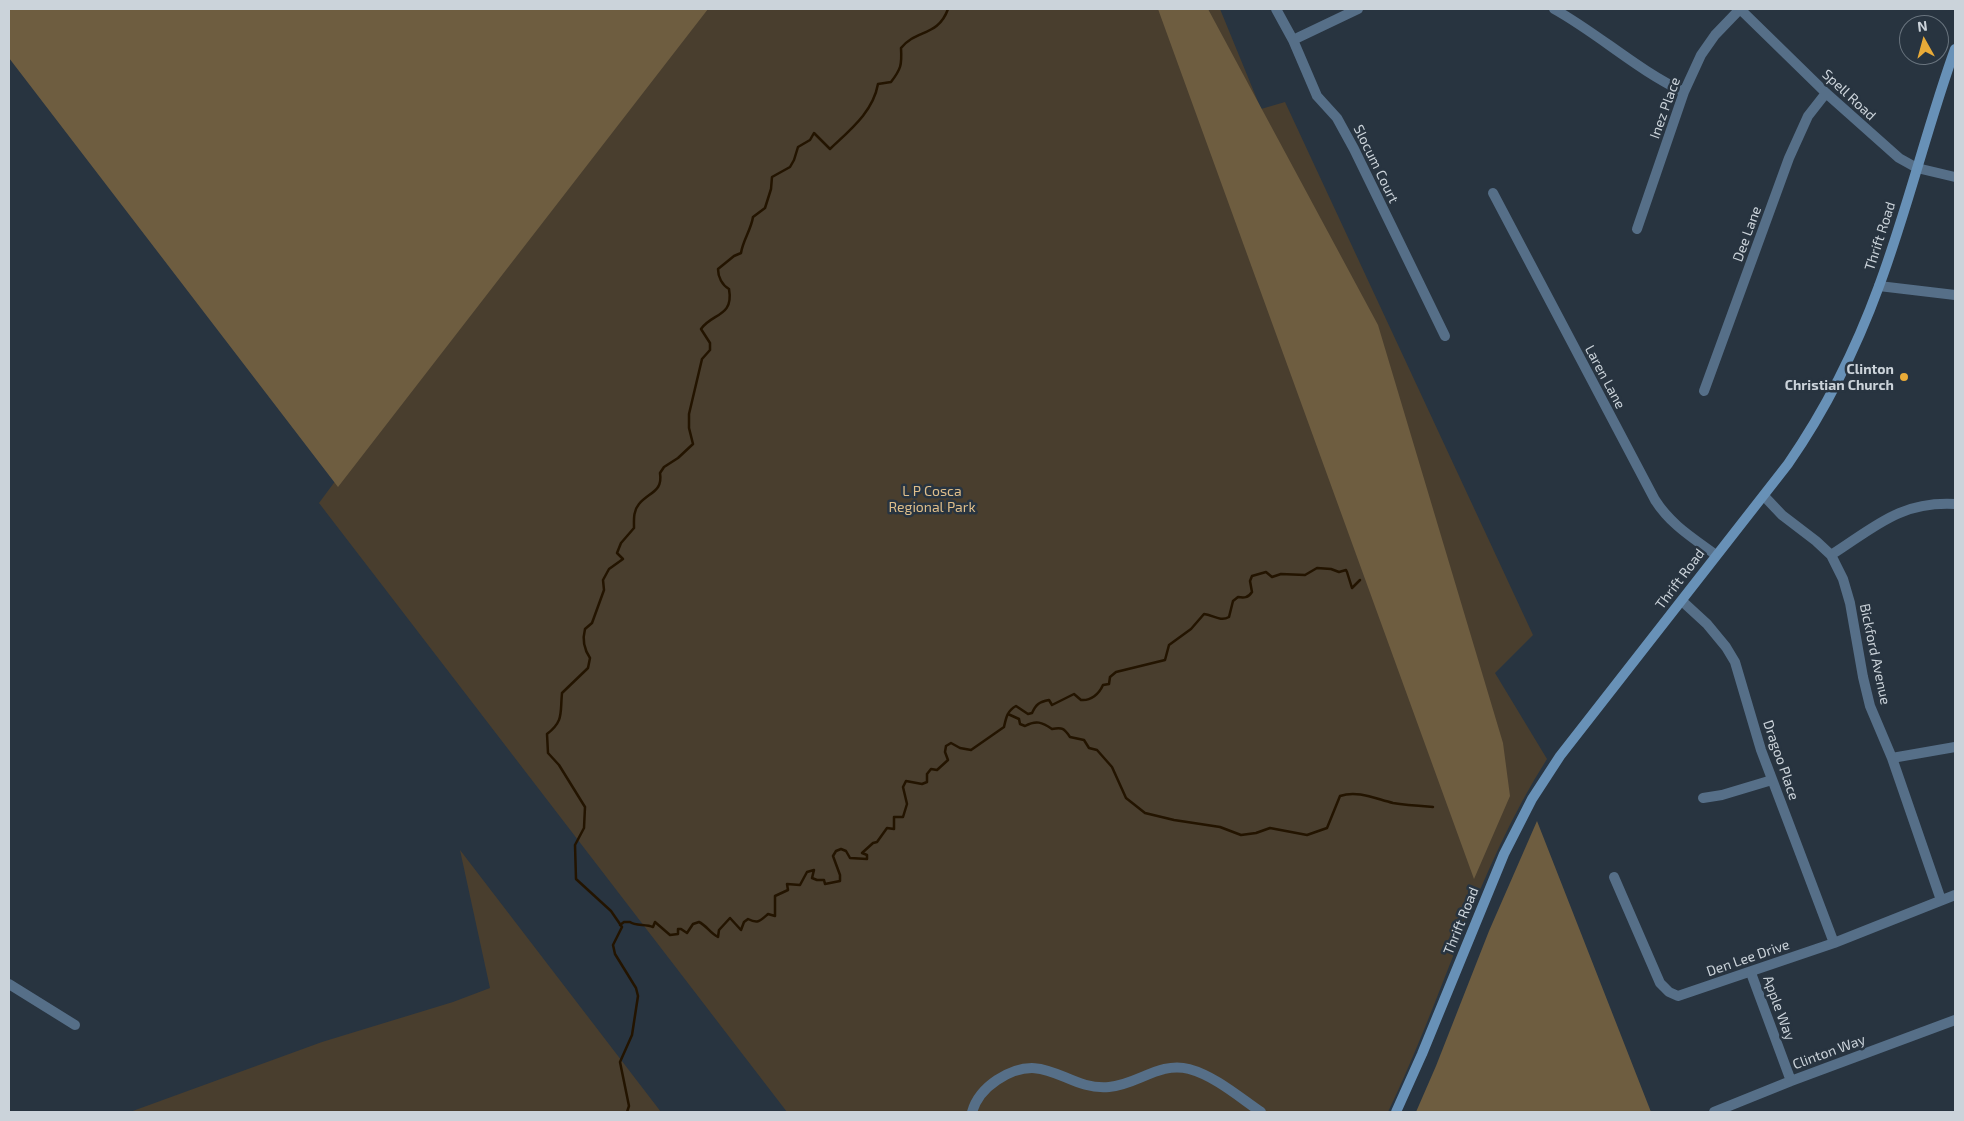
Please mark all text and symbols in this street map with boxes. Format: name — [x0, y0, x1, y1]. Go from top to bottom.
north arrow — [1899, 15, 1949, 65]
text: N — [1916, 17, 1928, 35]
street label: Spell Road — [1819, 66, 1879, 124]
street label: Inez Place — [1646, 75, 1684, 141]
street label: Slocum Court — [1350, 122, 1402, 206]
street label: Thrift Road — [1861, 199, 1899, 273]
street label: Dee Lane — [1729, 204, 1765, 264]
street label: Laren Lane — [1581, 342, 1629, 412]
place label: Clinton Christian Church — [1785, 361, 1894, 394]
marker: Clinton Christian Church — [1898, 371, 1910, 383]
park label: L P Cosca Regional Park — [888, 483, 976, 516]
street label: Thrift Road — [1652, 545, 1708, 613]
street label: Bickford Avenue — [1856, 602, 1894, 706]
street label: Dragoo Place — [1759, 718, 1803, 802]
street label: Thrift Road — [1440, 885, 1482, 957]
street label: Den Lee Drive — [1704, 936, 1792, 980]
street label: Apple Way — [1759, 973, 1799, 1043]
street label: Clinton Way — [1790, 1031, 1868, 1073]

